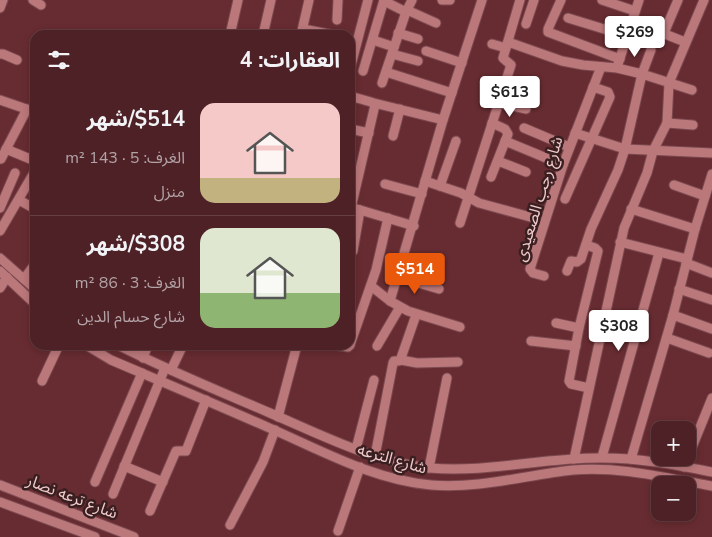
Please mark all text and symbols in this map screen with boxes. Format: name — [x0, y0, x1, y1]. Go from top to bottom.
pin: $269 — [605, 15, 665, 58]
text: $269 — [616, 21, 654, 43]
icon: filters — [45, 46, 73, 74]
text: العقارات: 4 — [240, 46, 340, 74]
pin: $613 — [480, 76, 540, 118]
text: $613 — [491, 81, 529, 103]
text: $514/شهر — [87, 105, 185, 133]
icon: home — [240, 123, 300, 183]
street label: شارع رجب الصعيدى — [510, 134, 569, 265]
text: الغرف: 5 · 143 m² — [65, 147, 185, 169]
text: منزل — [154, 181, 185, 203]
text: $308/شهر — [87, 230, 185, 258]
icon: home — [240, 248, 300, 308]
pin: $514 — [385, 252, 445, 295]
text: $514 — [396, 258, 434, 280]
text: الغرف: 3 · 86 m² — [75, 272, 185, 294]
text: شارع حسام الدين — [77, 306, 185, 328]
pin: $308 — [589, 310, 649, 352]
text: $308 — [600, 315, 638, 337]
map controls — [651, 421, 696, 521]
button: + — [651, 421, 696, 466]
street label: شارع الترعه — [355, 439, 429, 480]
street label: شارع ترعه نصار — [22, 469, 121, 525]
button: − — [651, 476, 696, 521]

